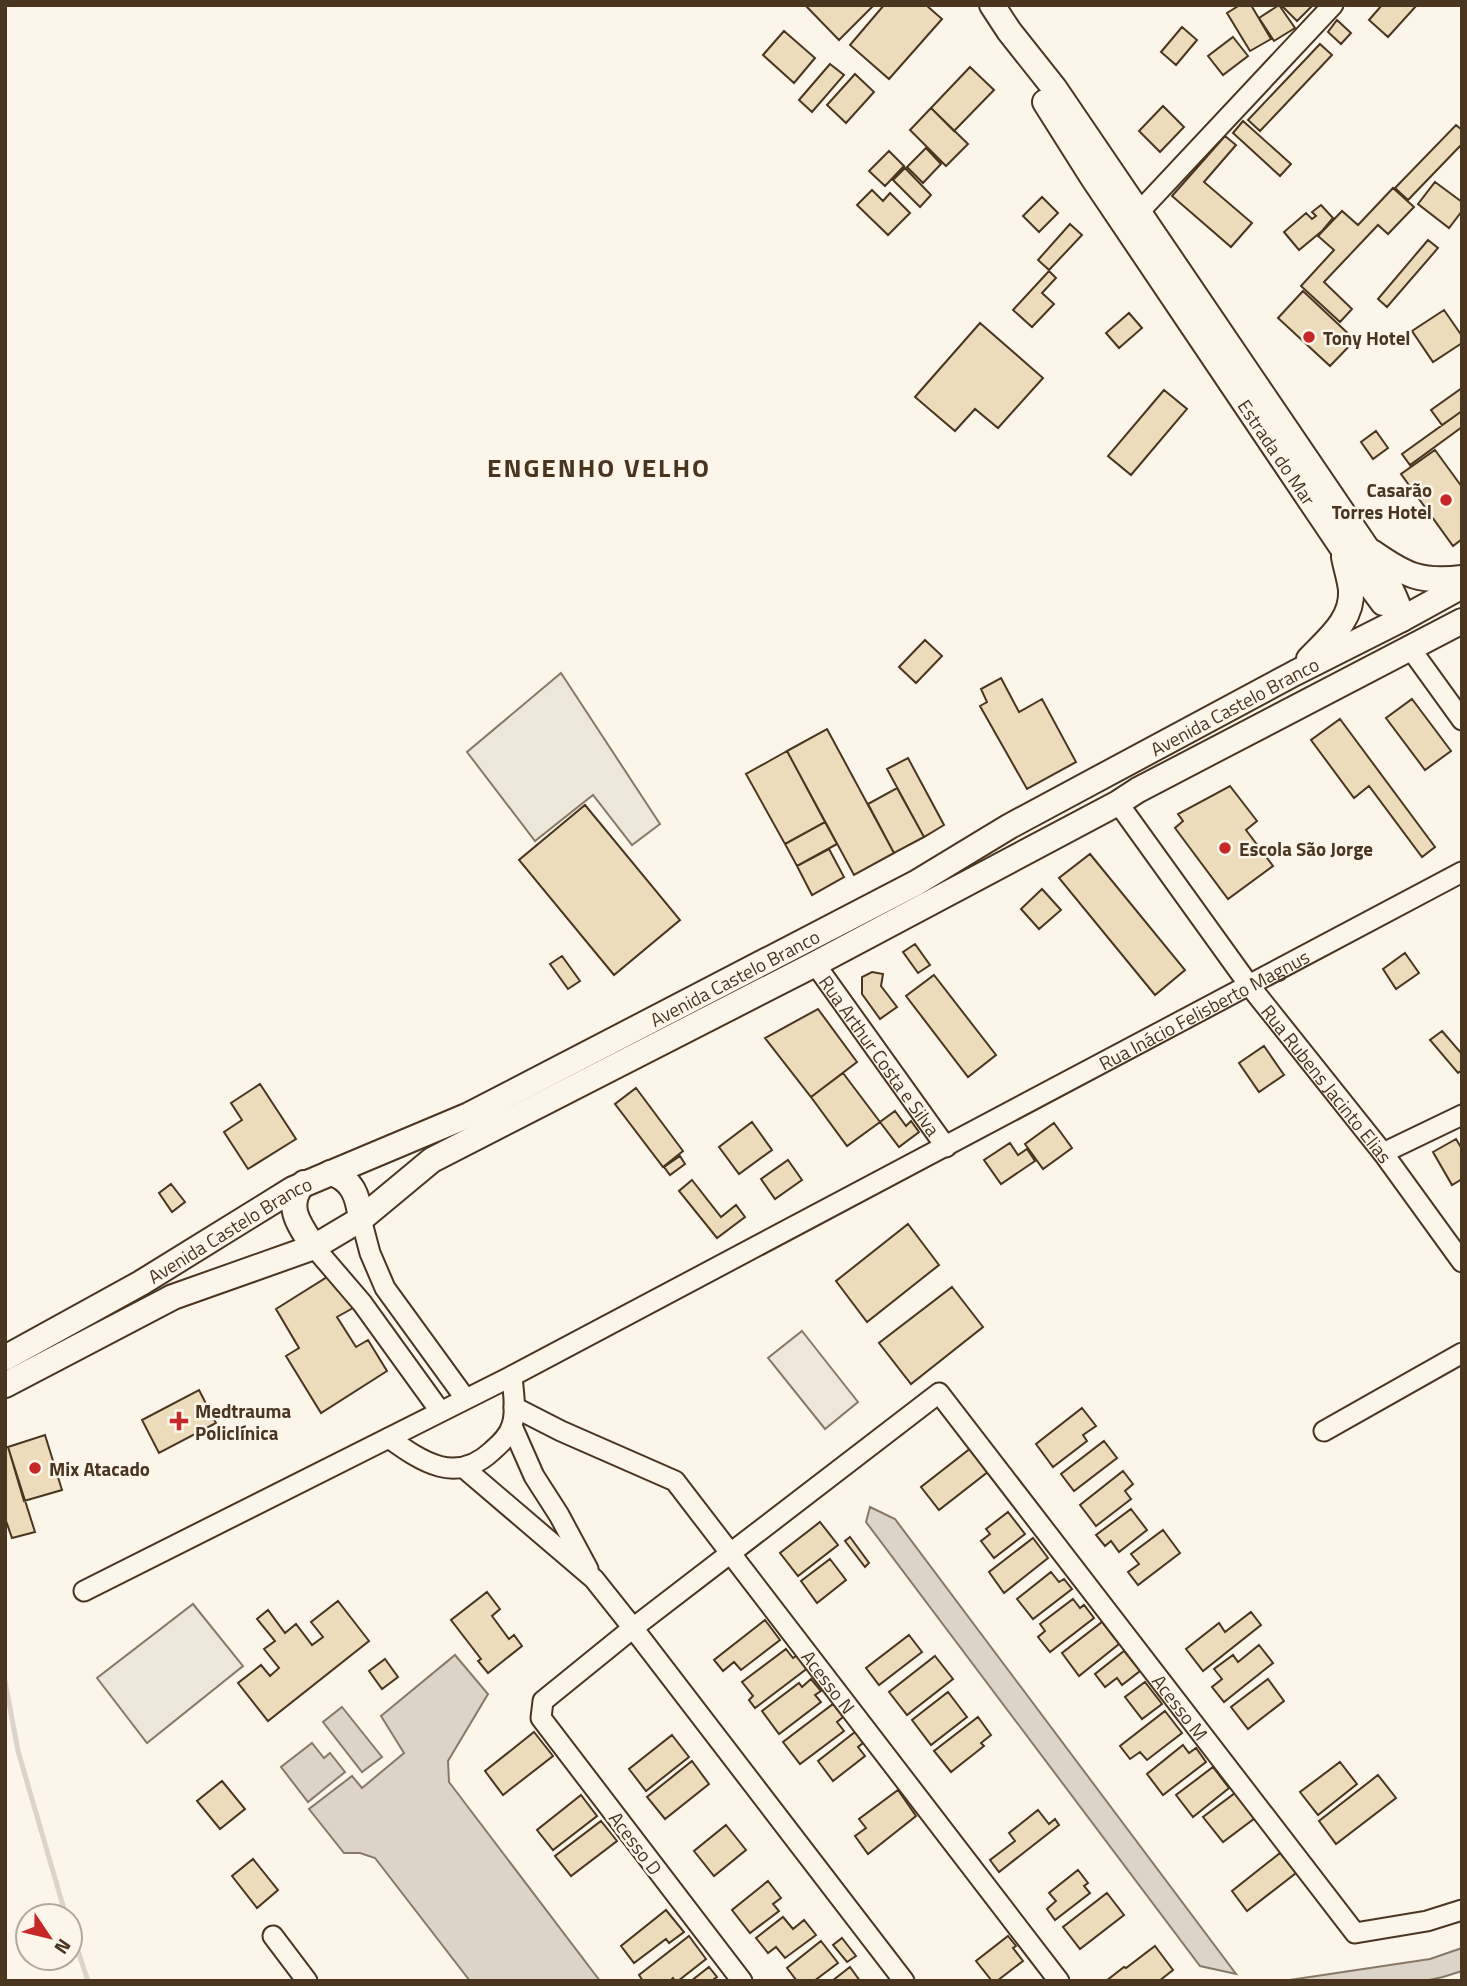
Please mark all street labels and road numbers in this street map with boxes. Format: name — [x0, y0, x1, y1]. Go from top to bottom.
street label: Estrada do Mar — [1231, 393, 1324, 511]
street label: Avenida Castelo Branco — [1145, 649, 1324, 763]
street label: Avenida Castelo Branco — [644, 921, 824, 1033]
street label: Rua Inácio Felisberto Magnus — [1093, 941, 1314, 1077]
street label: Rua Arthur Costa e Silva — [813, 969, 948, 1142]
street label: Rua Rubens Jacinto Elias — [1255, 998, 1400, 1169]
street label: Avenida Castelo Branco — [142, 1168, 316, 1290]
street label: Acesso N — [795, 1643, 863, 1720]
street label: Acesso M — [1146, 1668, 1216, 1746]
street label: Acesso D — [602, 1805, 670, 1881]

